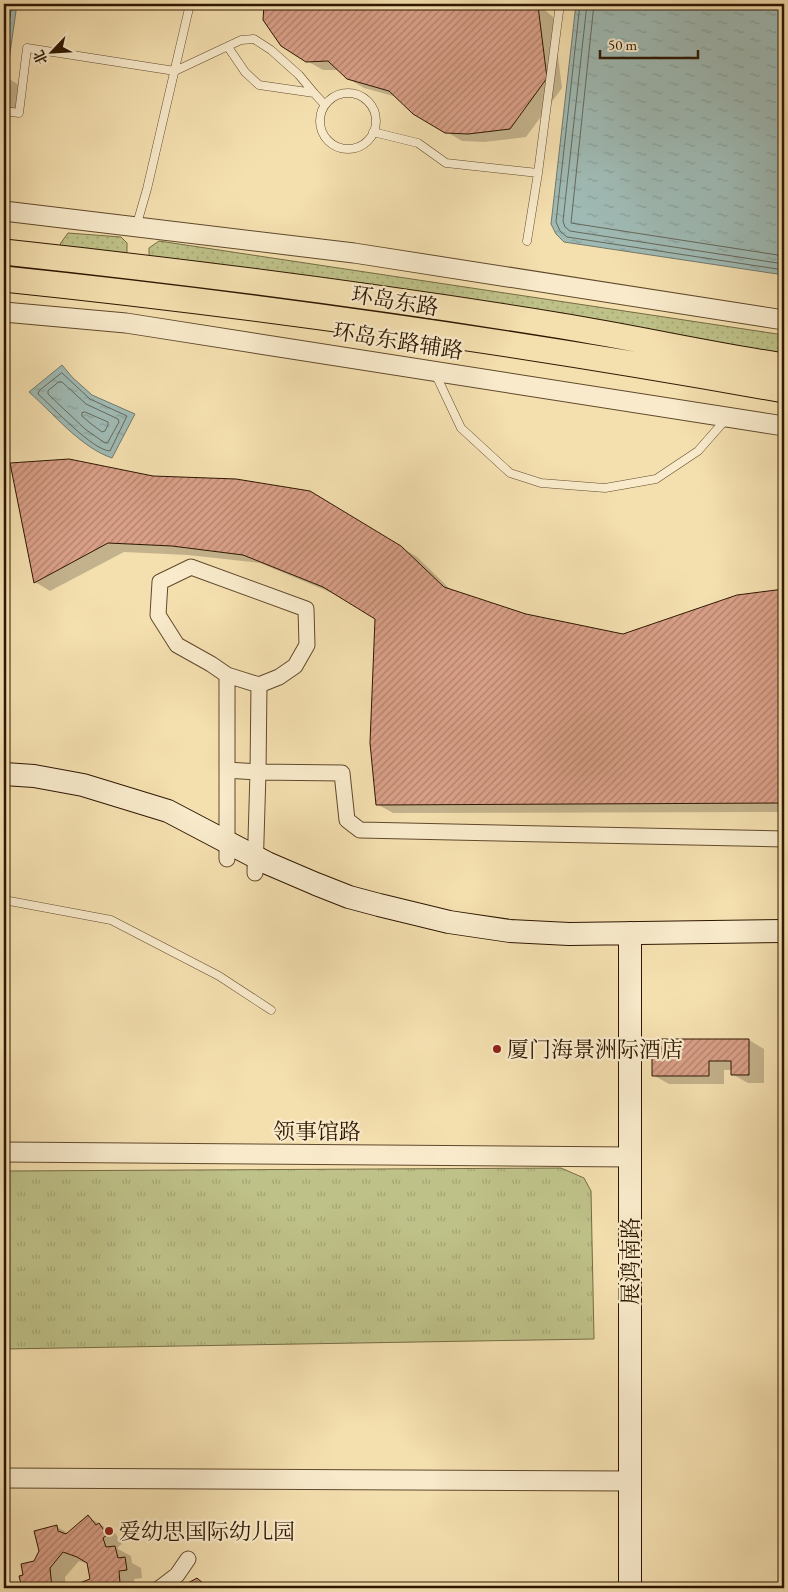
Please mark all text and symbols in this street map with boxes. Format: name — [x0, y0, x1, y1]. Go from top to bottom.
north arrow — [28, 28, 78, 78]
scale bar — [600, 28, 698, 60]
text: 50 m — [608, 35, 637, 54]
text: 北 — [29, 47, 51, 68]
street label: 环岛东路 — [349, 280, 441, 322]
street label: 环岛东路辅路 — [331, 316, 465, 366]
place label: 厦门海景洲际酒店 — [507, 1035, 683, 1064]
marker: 厦门海景洲际酒店 — [491, 1043, 503, 1055]
street label: 领事馆路 — [273, 1117, 361, 1146]
street label: 展鸿南路 — [616, 1217, 645, 1305]
place label: 爱幼思国际幼儿园 — [119, 1517, 295, 1546]
marker: 爱幼思国际幼儿园 — [103, 1525, 115, 1537]

